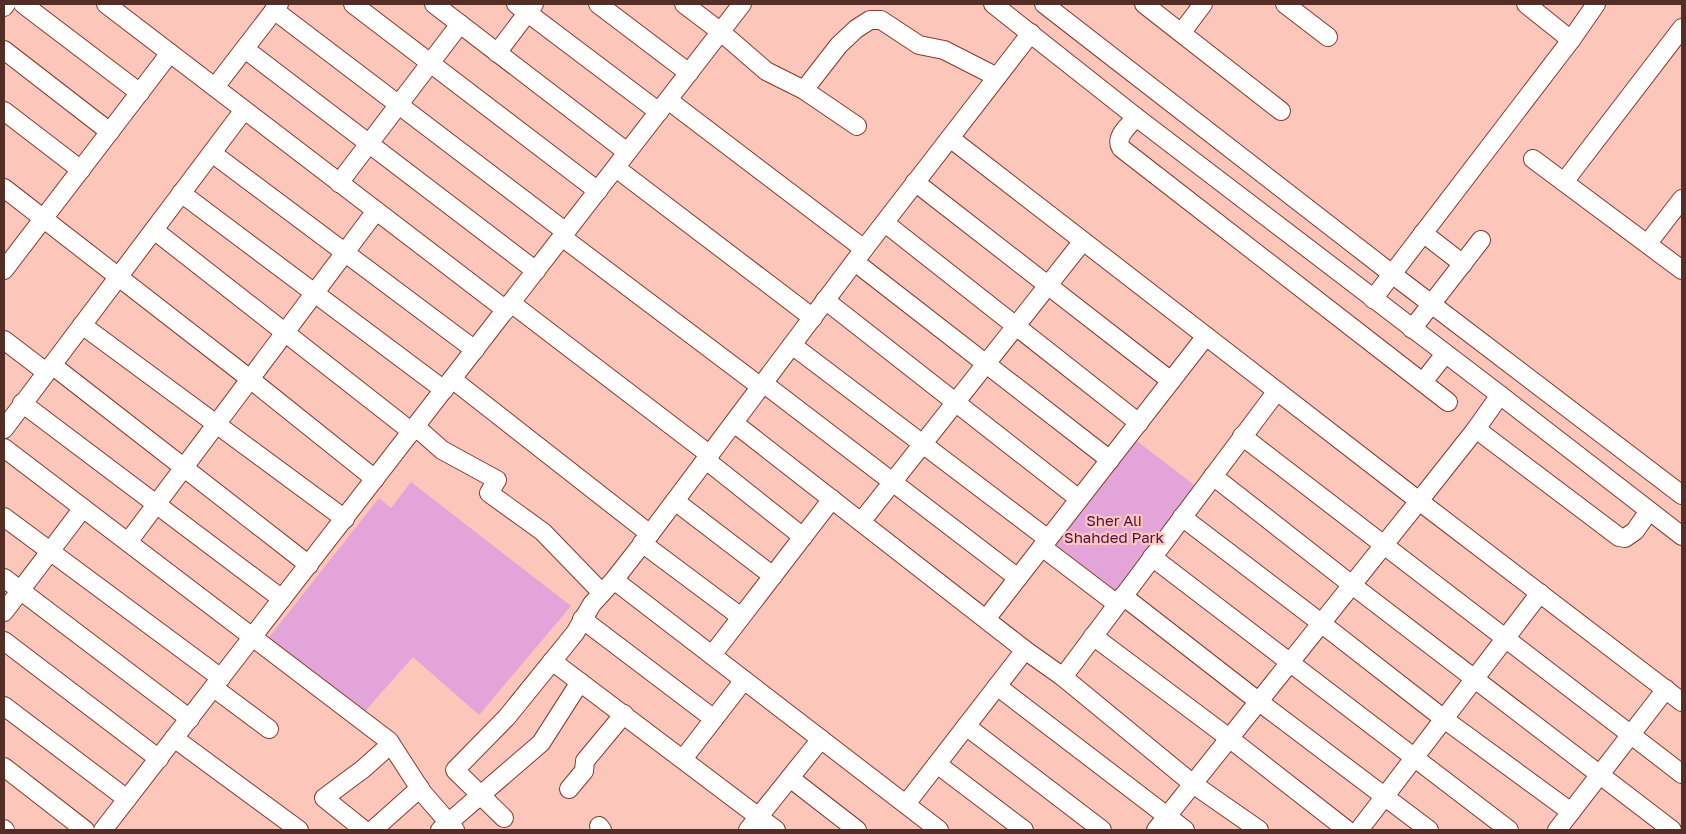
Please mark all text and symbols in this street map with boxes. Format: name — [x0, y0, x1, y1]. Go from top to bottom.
park label: Sher Ali Shahded Park — [1064, 511, 1164, 546]

